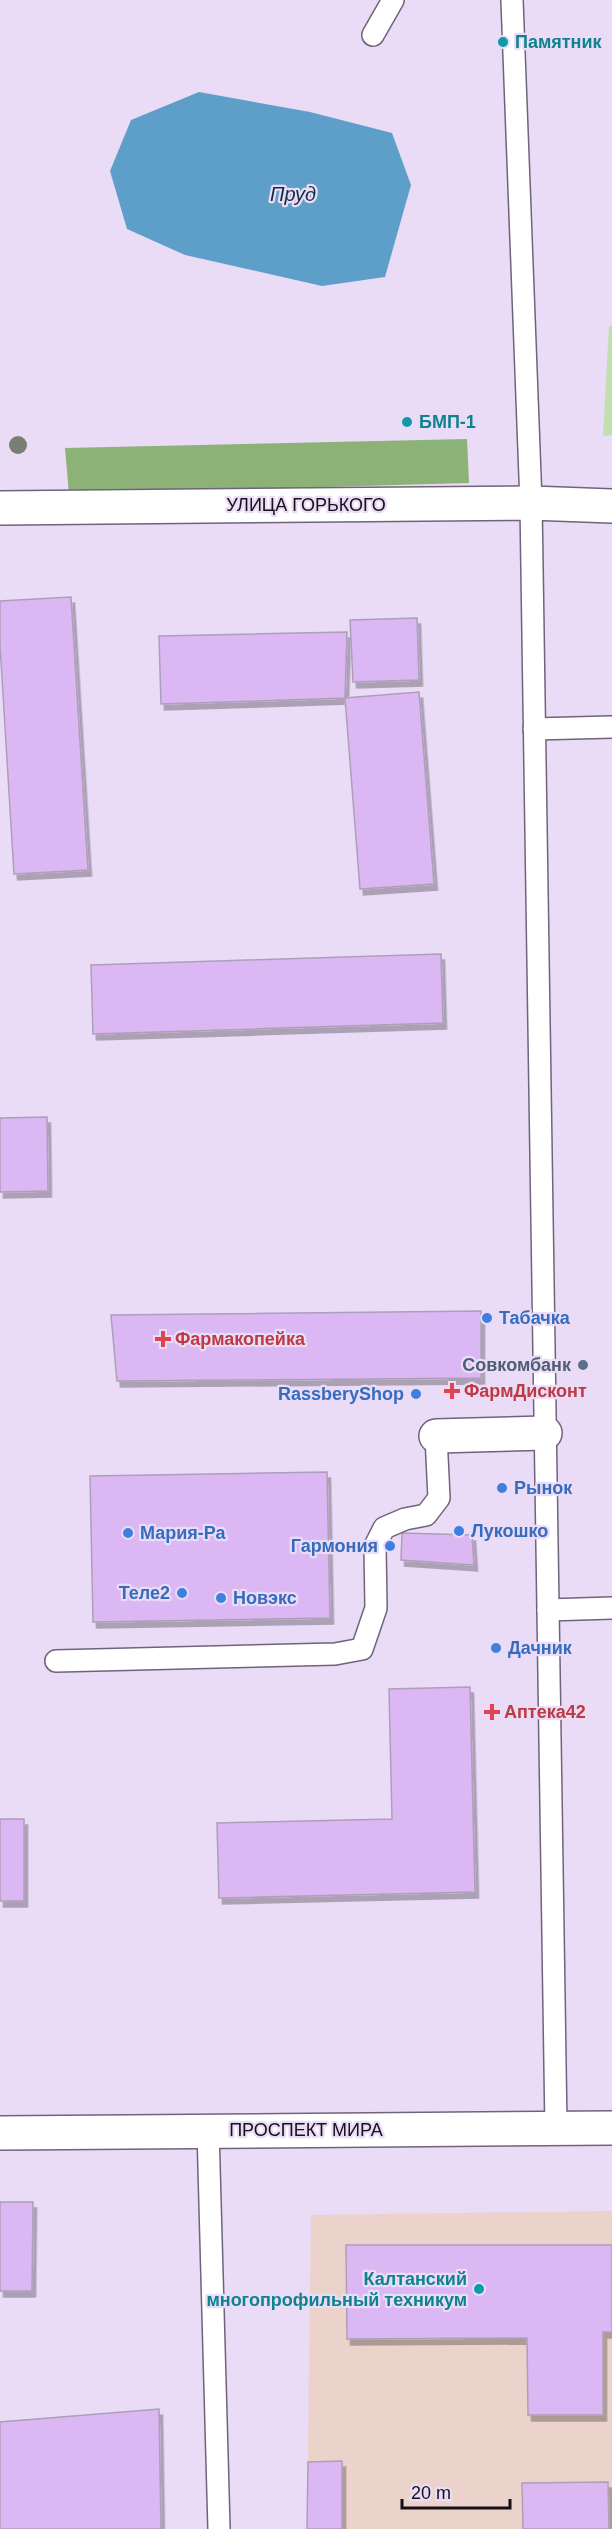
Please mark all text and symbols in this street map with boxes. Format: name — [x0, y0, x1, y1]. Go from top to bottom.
place label: Памятник — [515, 32, 603, 52]
marker: Памятник — [496, 35, 510, 49]
water label: Пруд — [270, 183, 316, 205]
place label: БМП-1 — [419, 412, 476, 432]
marker: БМП-1 — [400, 415, 414, 429]
street label: УЛИЦА ГОРЬКОГО — [226, 495, 386, 515]
place label: Табачка — [499, 1308, 571, 1328]
marker: Табачка — [480, 1311, 494, 1325]
place label: Фармакопейка — [175, 1329, 306, 1349]
marker: Фармакопейка — [156, 1332, 170, 1346]
place label: Совкомбанк — [462, 1355, 572, 1375]
marker: Совкомбанк — [576, 1358, 590, 1372]
place label: ФармДисконт — [464, 1381, 587, 1401]
place label: RassberyShop — [278, 1384, 404, 1404]
marker: ФармДисконт — [445, 1384, 459, 1398]
marker: RassberyShop — [409, 1387, 423, 1401]
place label: Рынок — [514, 1478, 573, 1498]
marker: Рынок — [495, 1481, 509, 1495]
place label: Лукошко — [471, 1521, 548, 1541]
place label: Мария-Ра — [140, 1523, 227, 1543]
marker: Лукошко — [452, 1524, 466, 1538]
marker: Мария-Ра — [121, 1526, 135, 1540]
place label: Гармония — [291, 1536, 378, 1556]
marker: Гармония — [383, 1539, 397, 1553]
place label: Теле2 — [119, 1583, 170, 1603]
marker: Теле2 — [175, 1586, 189, 1600]
place label: Новэкс — [233, 1588, 297, 1608]
marker: Новэкс — [214, 1591, 228, 1605]
place label: Дачник — [508, 1638, 573, 1658]
marker: Дачник — [489, 1641, 503, 1655]
place label: Аптека42 — [504, 1702, 586, 1722]
marker: Аптека42 — [485, 1705, 499, 1719]
street label: ПРОСПЕКТ МИРА — [229, 2120, 383, 2140]
place label: Калтанский многопрофильный техникум — [206, 2269, 467, 2310]
marker: Калтанский многопрофильный техникум — [472, 2282, 486, 2296]
scale bar — [402, 2472, 510, 2510]
text: 20 m — [411, 2483, 451, 2503]

